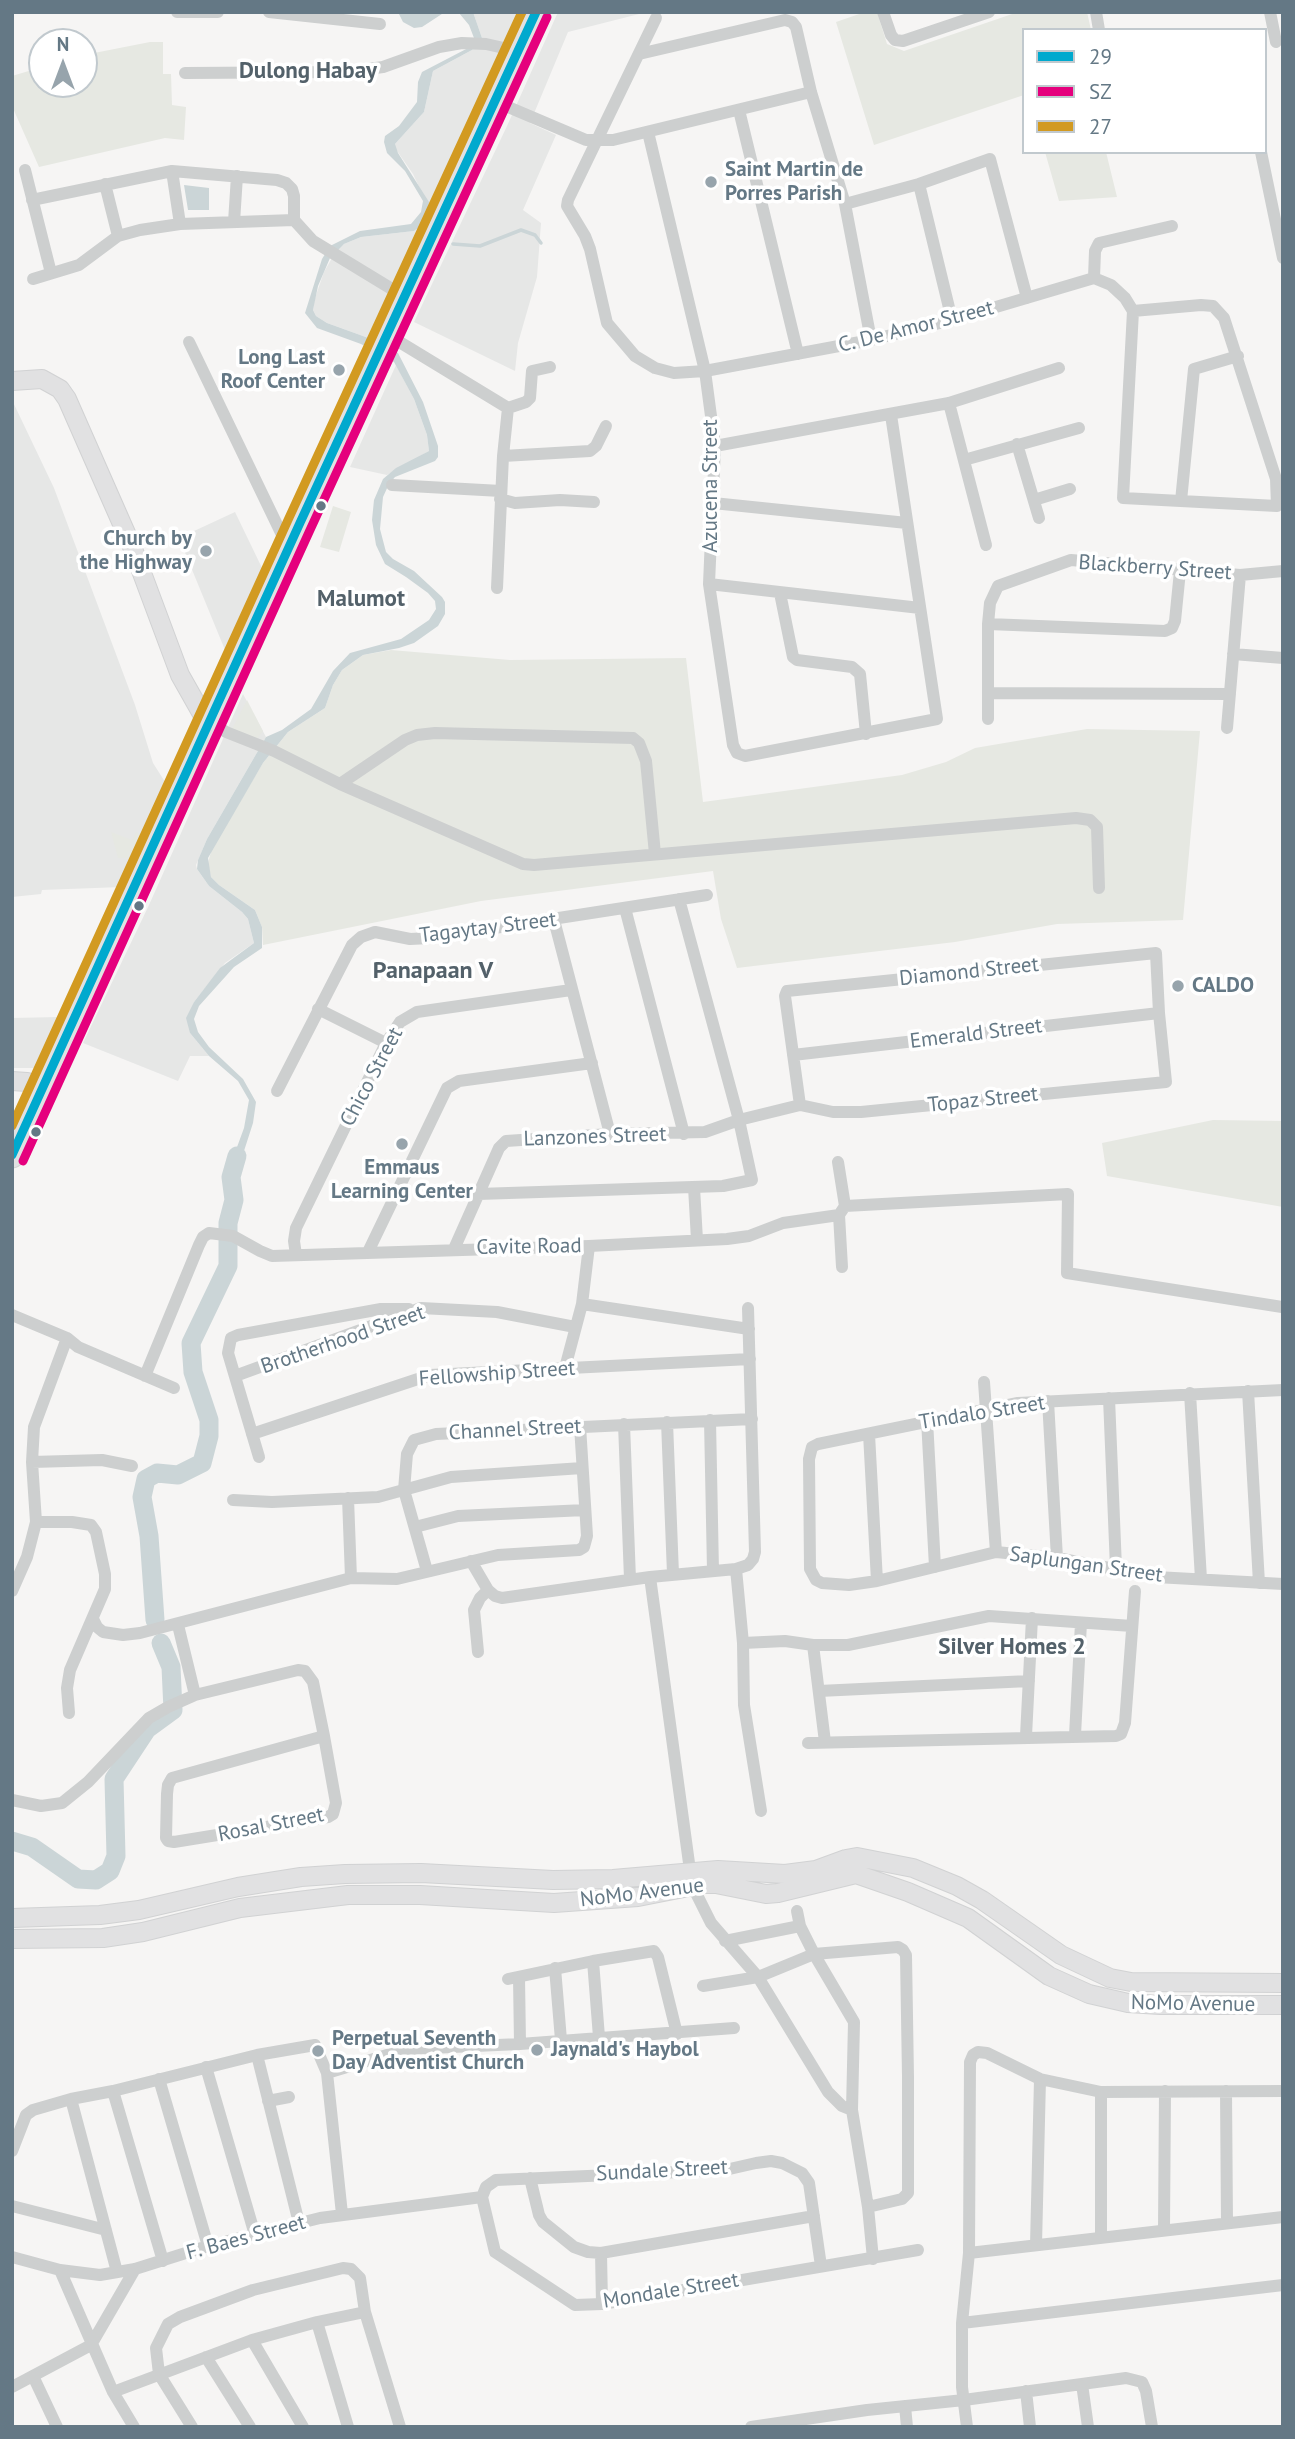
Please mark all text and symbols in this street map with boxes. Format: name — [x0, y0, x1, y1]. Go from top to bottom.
north arrow — [28, 28, 98, 98]
legend — [1022, 28, 1267, 154]
text: N — [57, 32, 69, 56]
text: 29 — [1089, 43, 1112, 70]
district label: Dulong Habay — [239, 57, 377, 85]
text: SZ — [1089, 78, 1112, 105]
text: 27 — [1089, 113, 1112, 140]
place label: Saint Martin de Porres Parish — [725, 157, 863, 207]
marker: Saint Martin de Porres Parish — [703, 174, 719, 190]
street label: C. De Amor Street — [836, 296, 996, 358]
place label: Long Last Roof Center — [221, 345, 325, 395]
marker: Long Last Roof Center — [331, 362, 347, 378]
street label: Azucena Street — [698, 419, 724, 553]
unlabelled marker — [314, 499, 328, 513]
place label: Church by the Highway — [80, 526, 192, 576]
marker: Church by the Highway — [198, 543, 214, 559]
street label: Blackberry Street — [1077, 550, 1233, 586]
district label: Malumot — [317, 585, 405, 613]
unlabelled marker — [132, 899, 146, 913]
street label: Tagaytay Street — [418, 907, 558, 949]
street label: Diamond Street — [898, 952, 1040, 992]
district label: Panapaan V — [373, 957, 493, 985]
place label: CALDO — [1192, 973, 1254, 999]
marker: CALDO — [1170, 978, 1186, 994]
street label: Emerald Street — [908, 1013, 1044, 1055]
street label: Chico Street — [335, 1023, 409, 1131]
street label: Topaz Street — [927, 1082, 1039, 1118]
street label: Lanzones Street — [523, 1122, 667, 1152]
unlabelled marker — [29, 1125, 43, 1139]
marker: Emmaus Learning Center — [394, 1136, 410, 1152]
place label: Emmaus Learning Center — [331, 1155, 473, 1205]
street label: Cavite Road — [476, 1233, 582, 1261]
street label: Brotherhood Street — [258, 1300, 428, 1380]
street label: Fellowship Street — [418, 1356, 576, 1392]
street label: Tindalo Street — [917, 1391, 1047, 1435]
street label: Channel Street — [448, 1414, 582, 1446]
street label: Saplungan Street — [1008, 1542, 1164, 1588]
district label: Silver Homes 2 — [938, 1633, 1086, 1661]
street label: Rosal Street — [216, 1802, 326, 1848]
street label: NoMo Avenue — [579, 1873, 705, 1913]
street label: NoMo Avenue — [1131, 1990, 1255, 2018]
place label: Perpetual Seventh Day Adventist Church — [332, 2026, 524, 2076]
place label: Jaynald's Haybol — [551, 2037, 699, 2063]
marker: Jaynald's Haybol — [529, 2042, 545, 2058]
marker: Perpetual Seventh Day Adventist Church — [310, 2043, 326, 2059]
street label: Sundale Street — [596, 2155, 728, 2187]
street label: F. Baes Street — [184, 2210, 308, 2266]
street label: Mondale Street — [601, 2268, 741, 2314]

